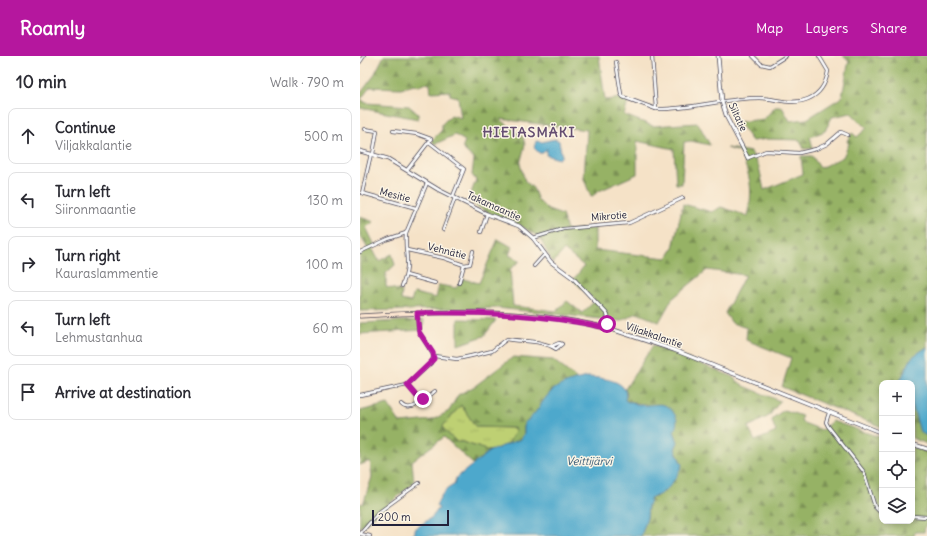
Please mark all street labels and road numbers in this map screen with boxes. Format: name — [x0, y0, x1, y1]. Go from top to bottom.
street label: Siltatie — [726, 101, 750, 133]
street label: Mesitie — [378, 185, 412, 205]
street label: Takamaantie — [465, 188, 523, 224]
street label: Mikrotie — [591, 208, 627, 224]
street label: Vehnätie — [426, 240, 468, 262]
street label: Viljakkalantie — [624, 319, 684, 351]

